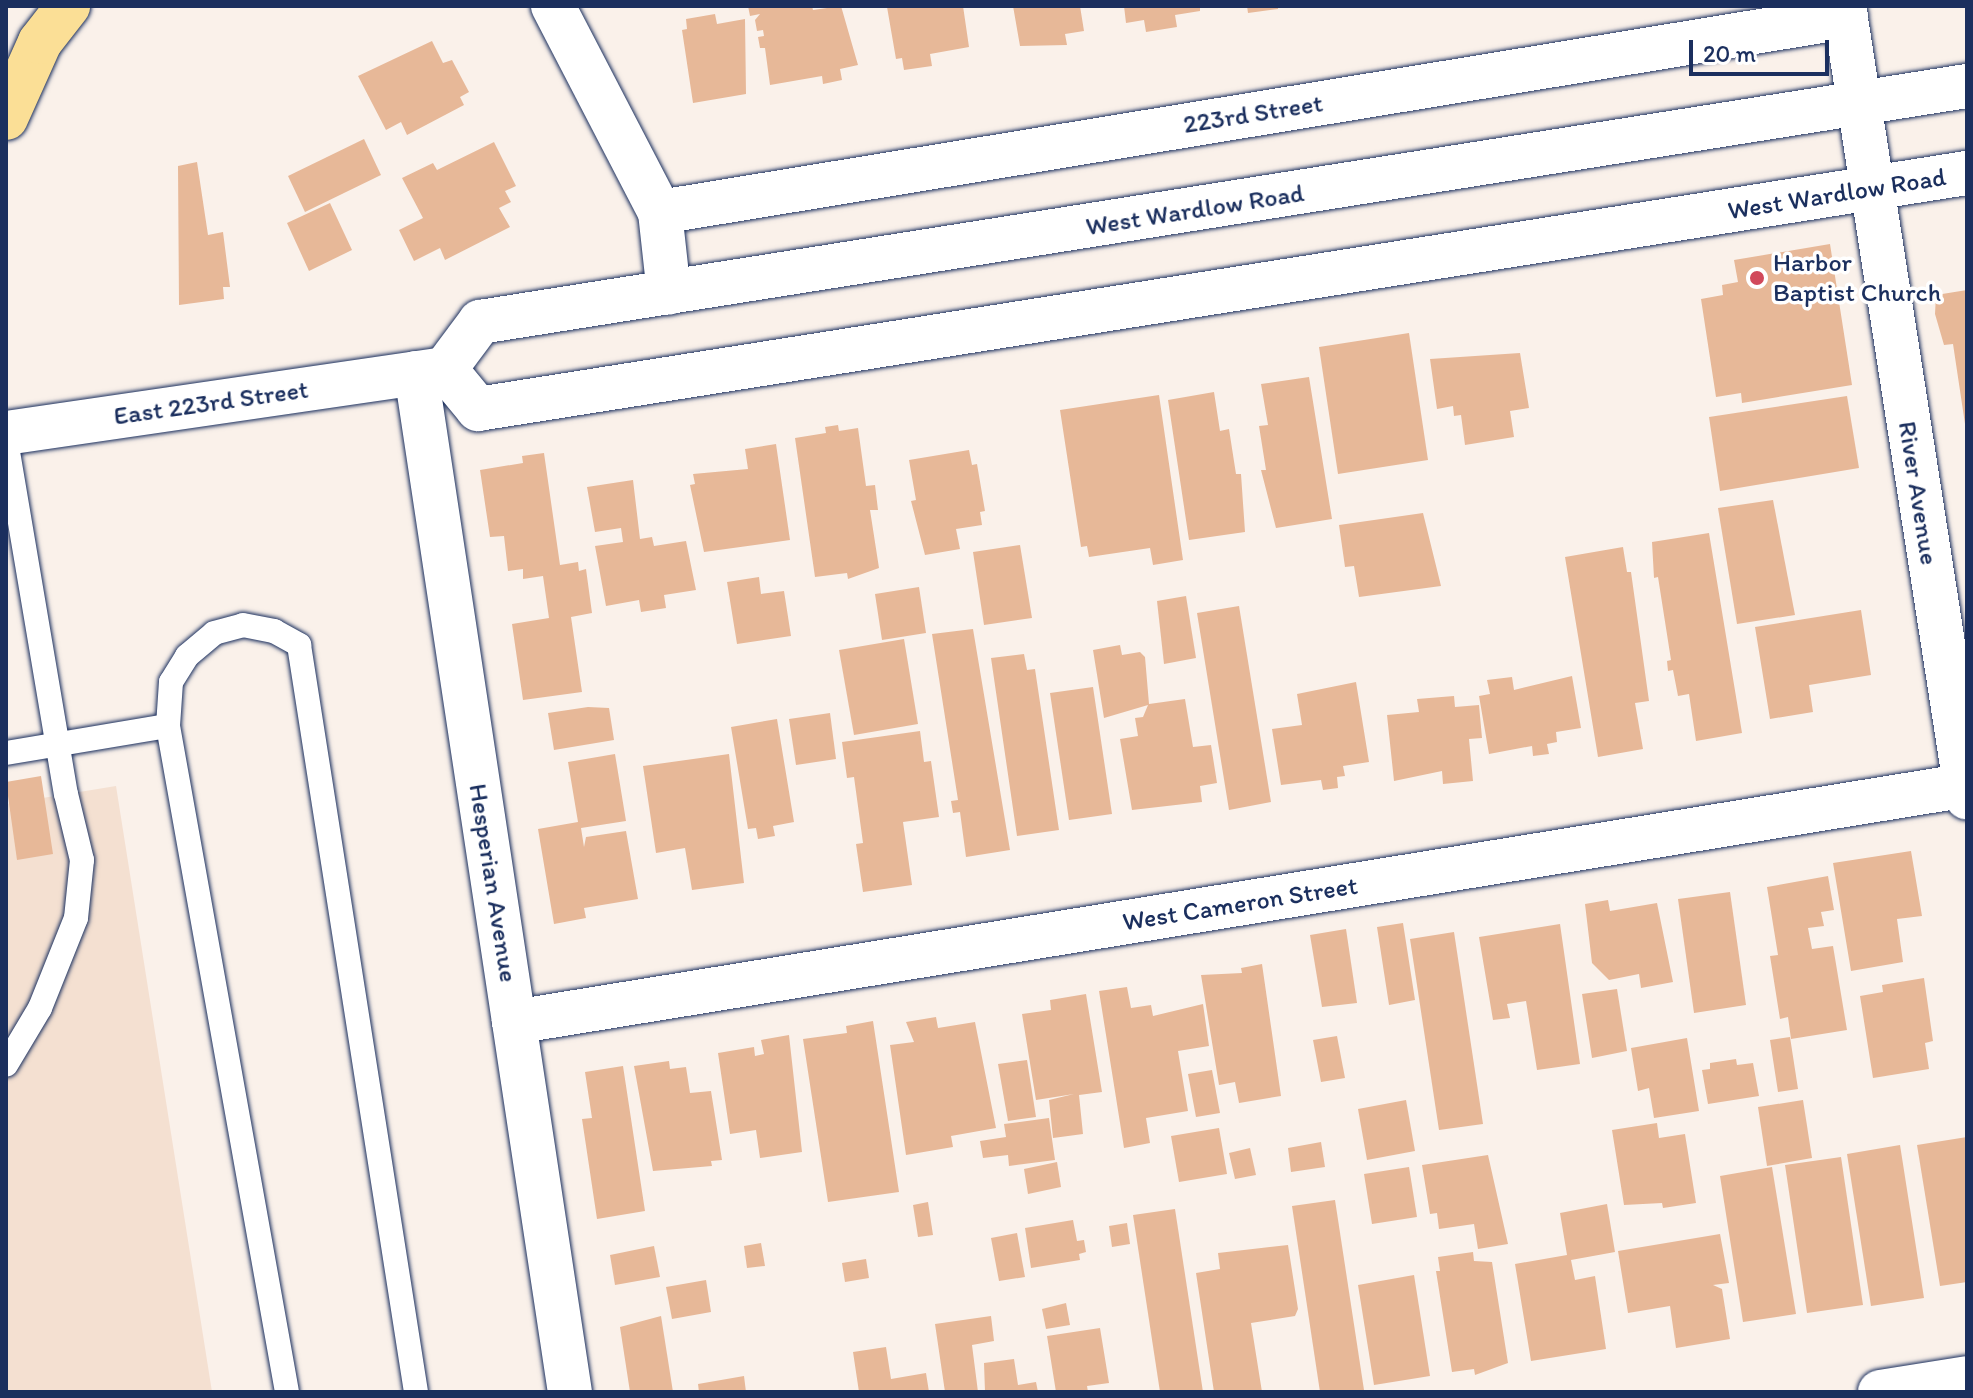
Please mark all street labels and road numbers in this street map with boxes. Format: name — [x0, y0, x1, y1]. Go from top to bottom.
street label: 223rd Street — [1181, 88, 1325, 140]
street label: West Wardlow Road — [1726, 161, 1948, 227]
street label: West Wardlow Road — [1084, 177, 1306, 243]
street label: East 223rd Street — [112, 374, 310, 432]
street label: River Avenue — [1891, 420, 1945, 566]
street label: Hesperian Avenue — [462, 782, 524, 984]
street label: West Cameron Street — [1120, 870, 1360, 938]

